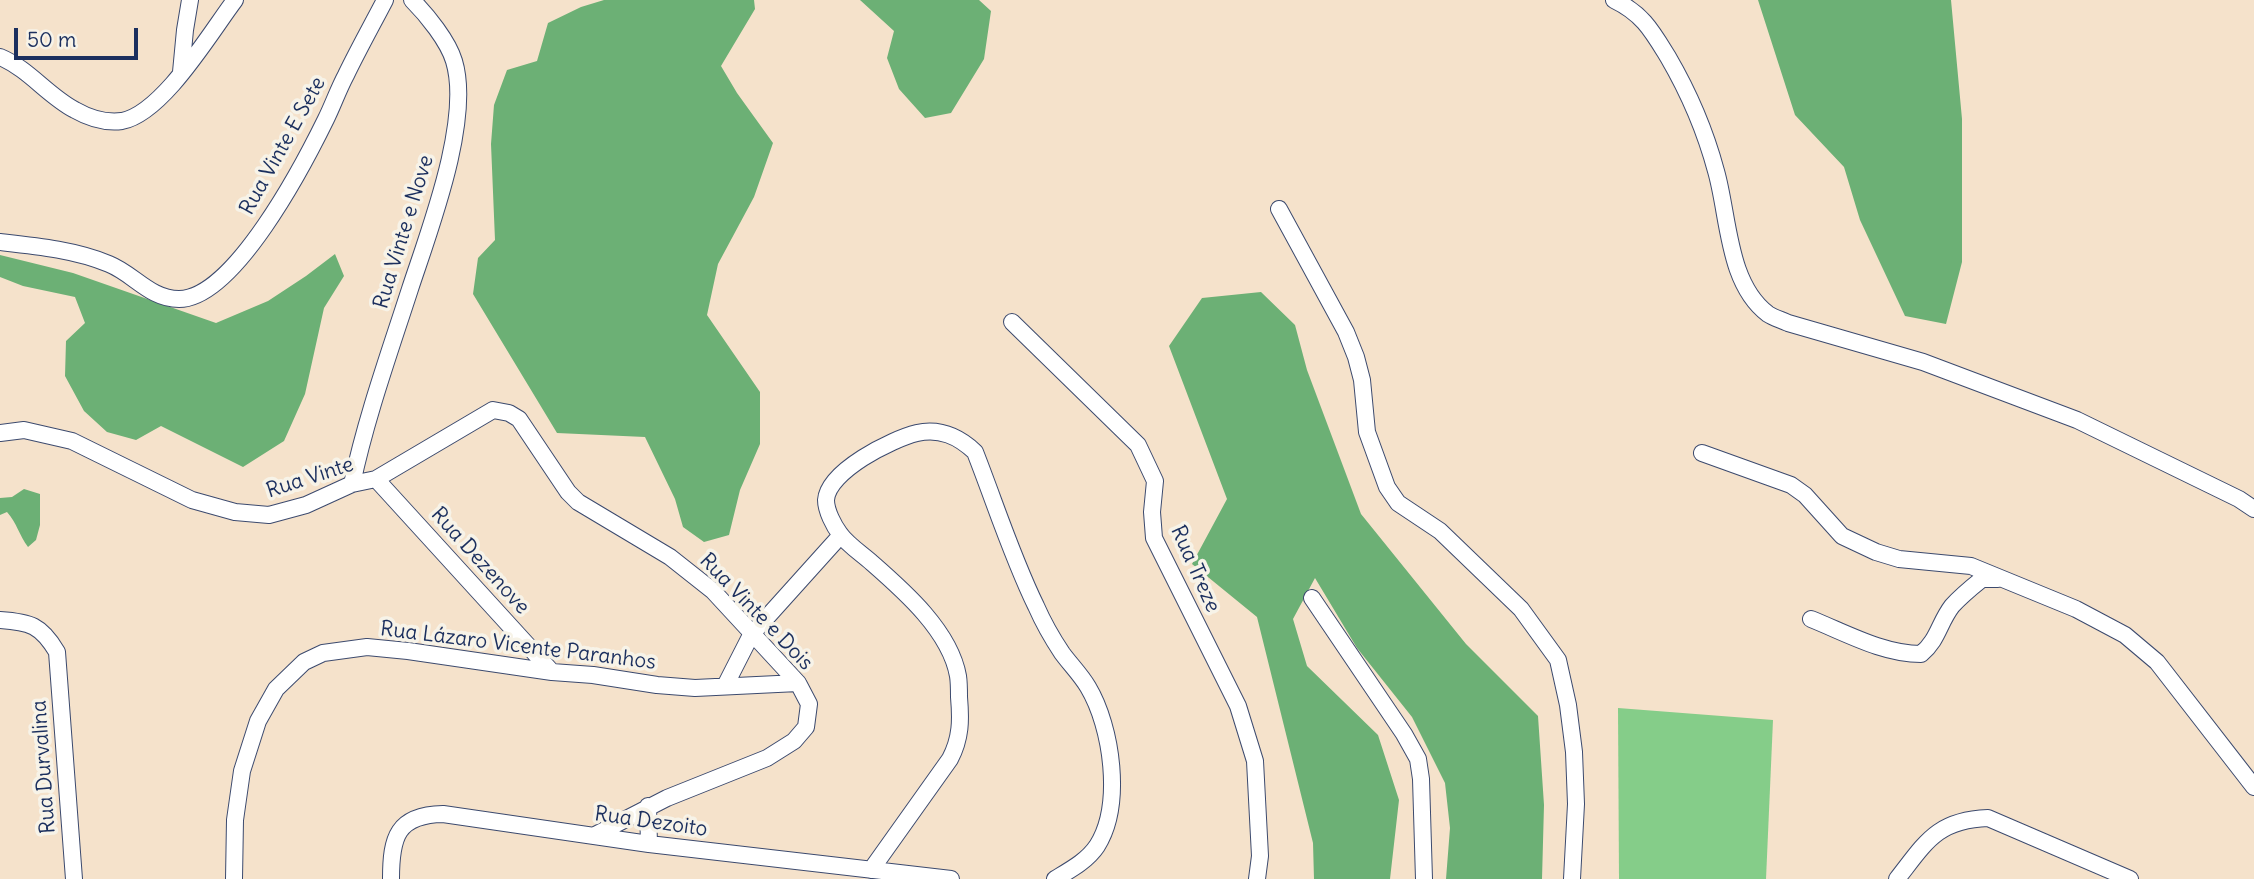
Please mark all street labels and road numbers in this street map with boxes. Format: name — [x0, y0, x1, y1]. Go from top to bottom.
street label: Rua Vinte E Sete — [235, 73, 331, 219]
street label: Rua Vinte e Nove — [369, 152, 439, 312]
street label: Rua Vinte — [263, 452, 357, 504]
street label: Rua Dezenove — [425, 502, 535, 620]
street label: Rua Treze — [1165, 522, 1225, 616]
street label: Rua Vinte e Dois — [694, 548, 818, 676]
street label: Rua Lázaro Vicente Paranhos — [379, 617, 657, 675]
street label: Rua Durvalina — [27, 699, 61, 835]
street label: Rua Dezoito — [593, 802, 709, 842]

